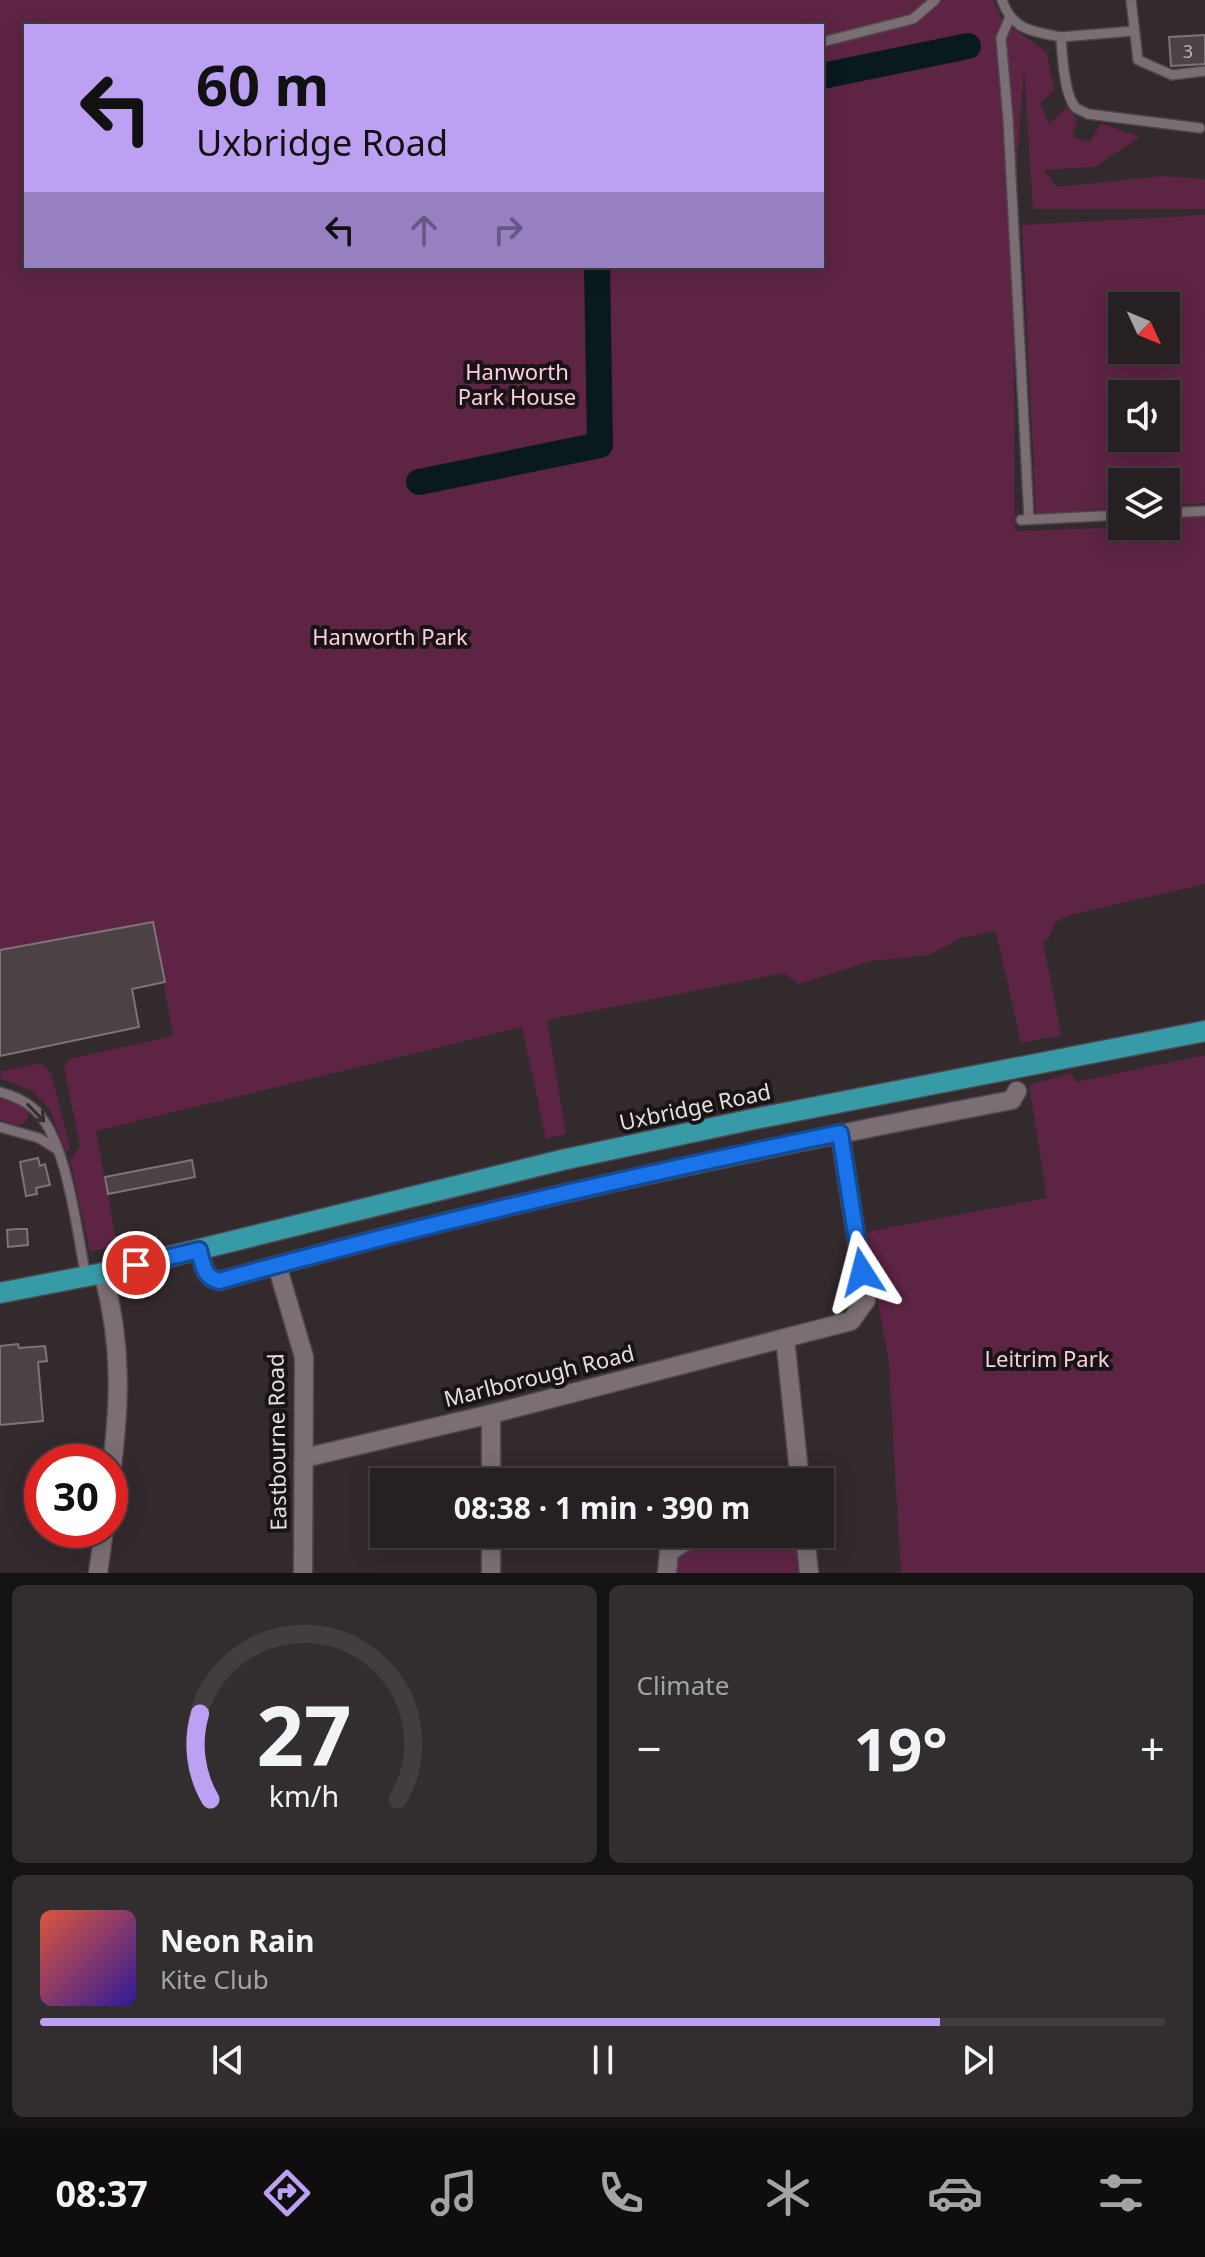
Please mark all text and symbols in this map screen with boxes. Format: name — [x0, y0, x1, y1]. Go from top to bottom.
house number: 3 — [1183, 39, 1193, 63]
text: 60 m — [196, 46, 329, 122]
icon: left — [64, 56, 168, 160]
text: Uxbridge Road — [196, 118, 448, 167]
icon: left — [318, 208, 362, 252]
icon: ahead — [402, 208, 446, 252]
icon: right — [486, 208, 530, 252]
north arrow — [1108, 292, 1180, 364]
map controls — [1108, 292, 1180, 540]
park label: Hanworth Park House — [458, 356, 576, 411]
button: sound — [1108, 380, 1180, 452]
button: layers — [1108, 468, 1180, 540]
park label: Hanworth Park — [312, 621, 468, 651]
street label: Uxbridge Road — [616, 1075, 773, 1137]
one-way arrow — [26, 1104, 46, 1123]
position arrow — [820, 1230, 904, 1314]
pin — [102, 1231, 170, 1299]
icon: arrive — [114, 1243, 158, 1287]
street label: Marlborough Road — [440, 1337, 637, 1413]
park label: Leitrim Park — [984, 1343, 1110, 1373]
street label: Eastbourne Road — [259, 1353, 293, 1531]
speed limit sign: 30 — [24, 1444, 128, 1548]
text: 08:38 · 1 min · 390 m — [454, 1487, 750, 1528]
text: Climate — [637, 1667, 729, 1703]
text: 27 — [257, 1677, 352, 1790]
text: 19° — [854, 1707, 948, 1789]
text: − — [637, 1718, 662, 1778]
text: + — [1140, 1718, 1165, 1778]
text: km/h — [269, 1776, 339, 1815]
text: Neon Rain — [160, 1920, 314, 1961]
text: Kite Club — [160, 1961, 269, 1997]
icon: previous — [206, 2038, 250, 2082]
icon: pause — [581, 2038, 625, 2082]
icon: next — [956, 2038, 1000, 2082]
icon: directions — [259, 2165, 315, 2221]
icon: music — [426, 2165, 482, 2221]
icon: phone — [593, 2165, 649, 2221]
icon: climate — [760, 2165, 816, 2221]
icon: car — [927, 2165, 983, 2221]
icon: filters — [1093, 2165, 1149, 2221]
text: 08:37 — [55, 2169, 148, 2218]

